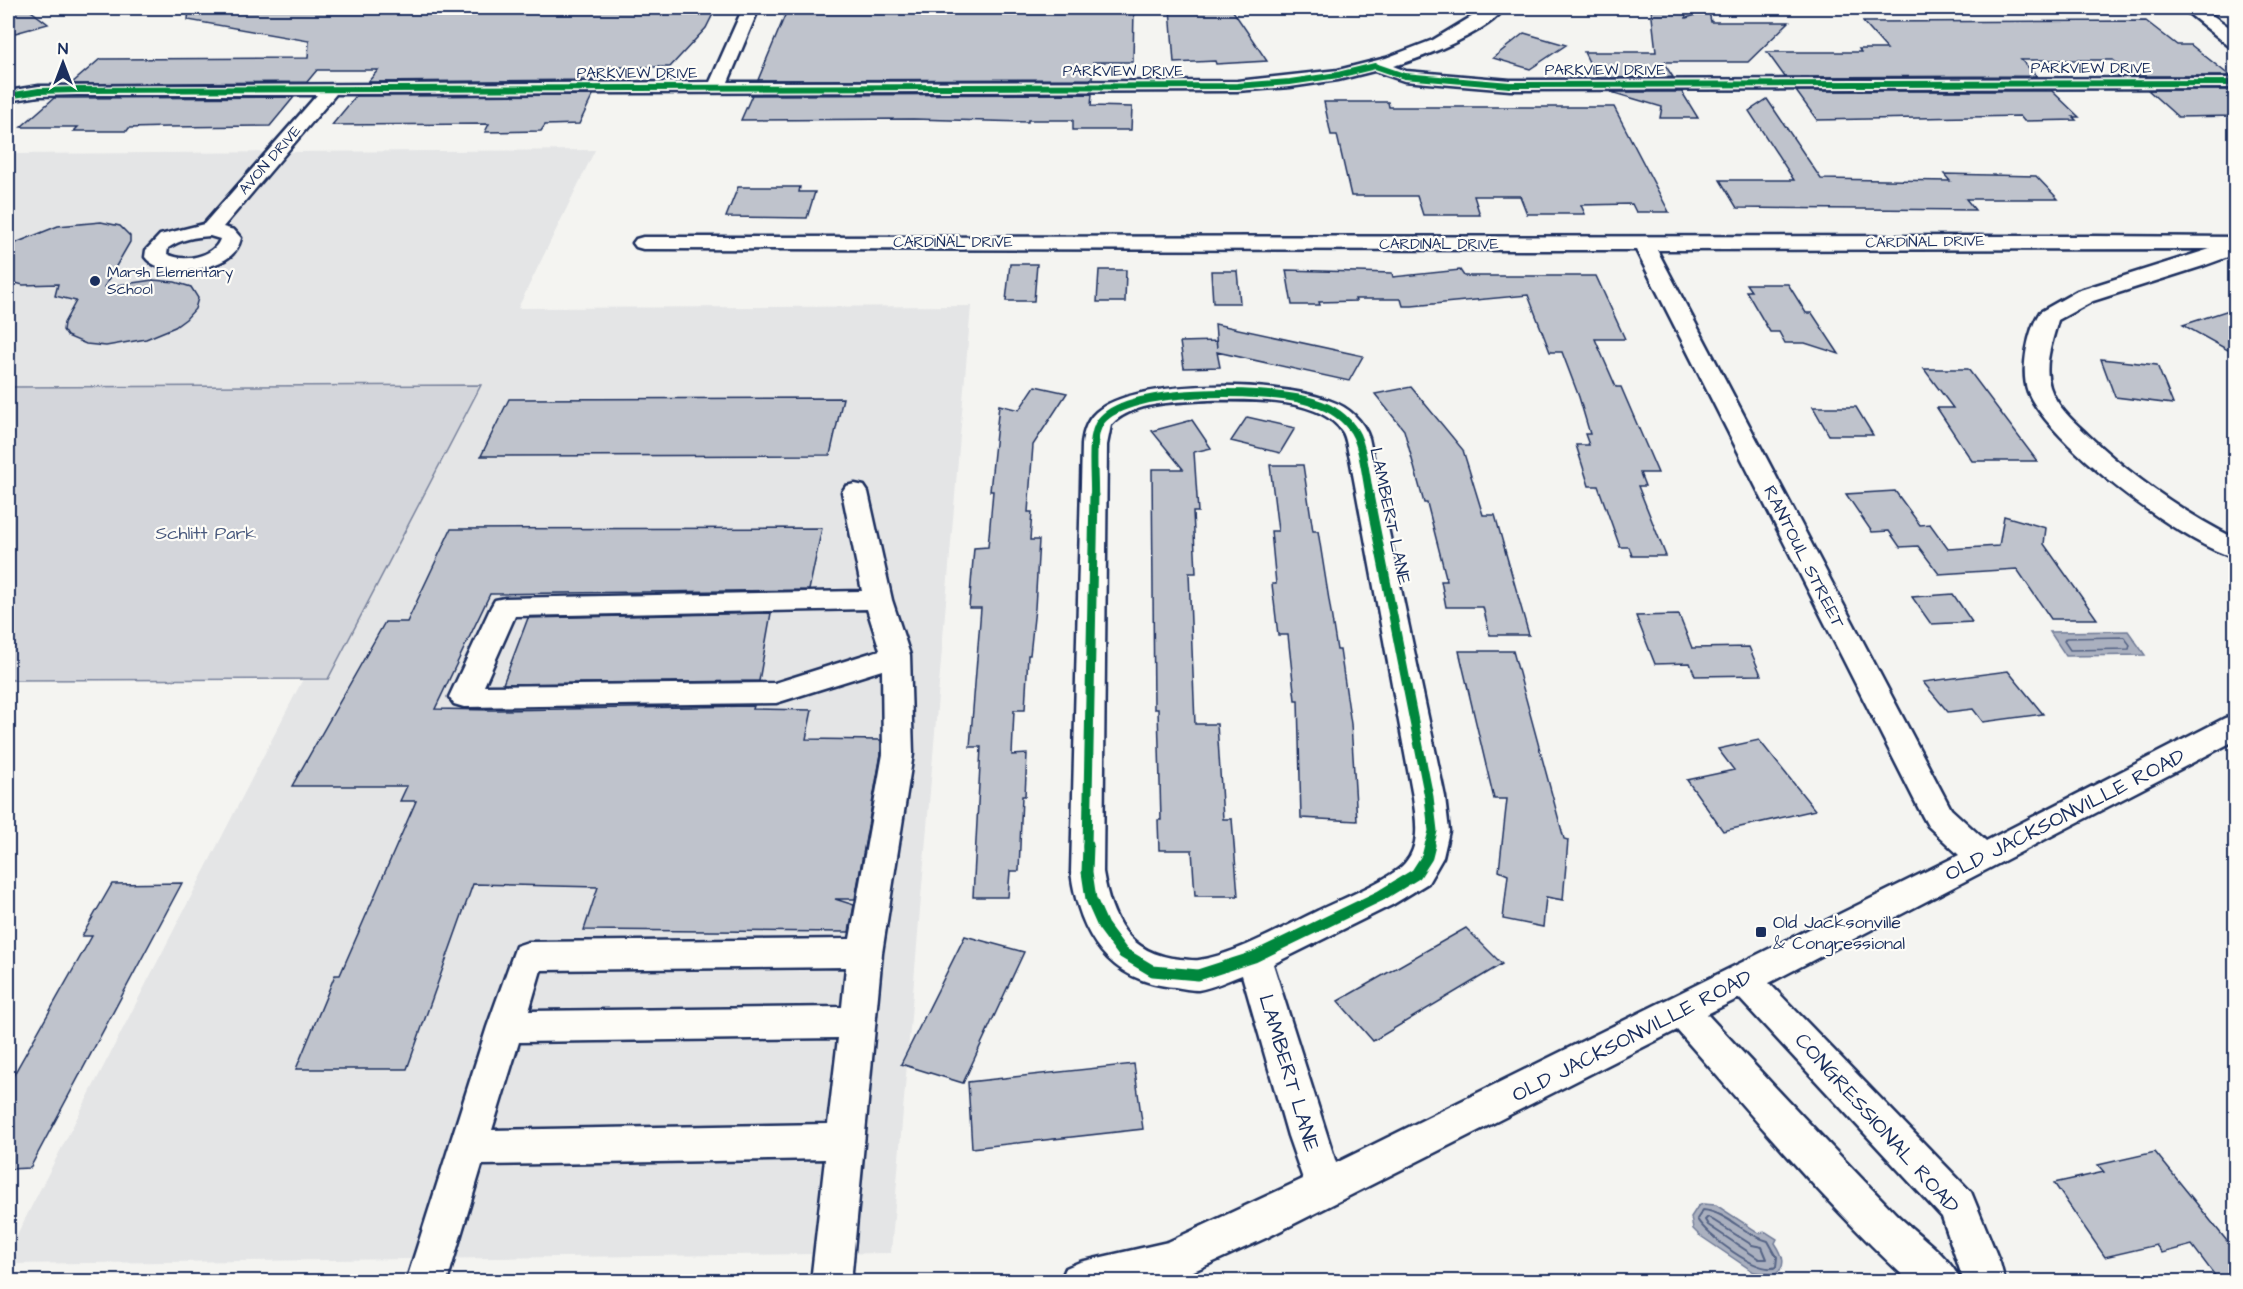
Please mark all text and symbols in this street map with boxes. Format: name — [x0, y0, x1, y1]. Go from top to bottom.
north arrow — [33, 33, 93, 93]
text: N — [58, 38, 68, 60]
street label: PARKVIEW DRIVE — [2031, 58, 2151, 79]
street label: PARKVIEW DRIVE — [1545, 60, 1665, 81]
street label: PARKVIEW DRIVE — [1063, 61, 1183, 82]
street label: PARKVIEW DRIVE — [577, 63, 697, 84]
street label: AVON DRIVE — [234, 121, 306, 199]
street label: CARDINAL DRIVE — [1865, 230, 1985, 254]
street label: CARDINAL DRIVE — [893, 232, 1013, 253]
street label: CARDINAL DRIVE — [1379, 234, 1499, 255]
place label: Marsh Elementary School — [107, 262, 233, 300]
marker: Marsh Elementary School — [88, 274, 102, 288]
street label: LAMBERT LANE — [1363, 445, 1417, 587]
street label: RANTOUL STREET — [1757, 481, 1851, 633]
park label: Schlitt Park — [156, 521, 256, 546]
street label: OLD JACKSONVILLE ROAD — [1940, 742, 2190, 888]
place label: Old Jacksonville & Congressional — [1773, 910, 1905, 957]
marker: Old Jacksonville & Congressional — [1754, 925, 1768, 939]
street label: OLD JACKSONVILLE ROAD — [1507, 963, 1757, 1109]
street label: LAMBERT LANE — [1251, 991, 1327, 1156]
street label: CONGRESSIONAL ROAD — [1788, 1026, 1966, 1220]

